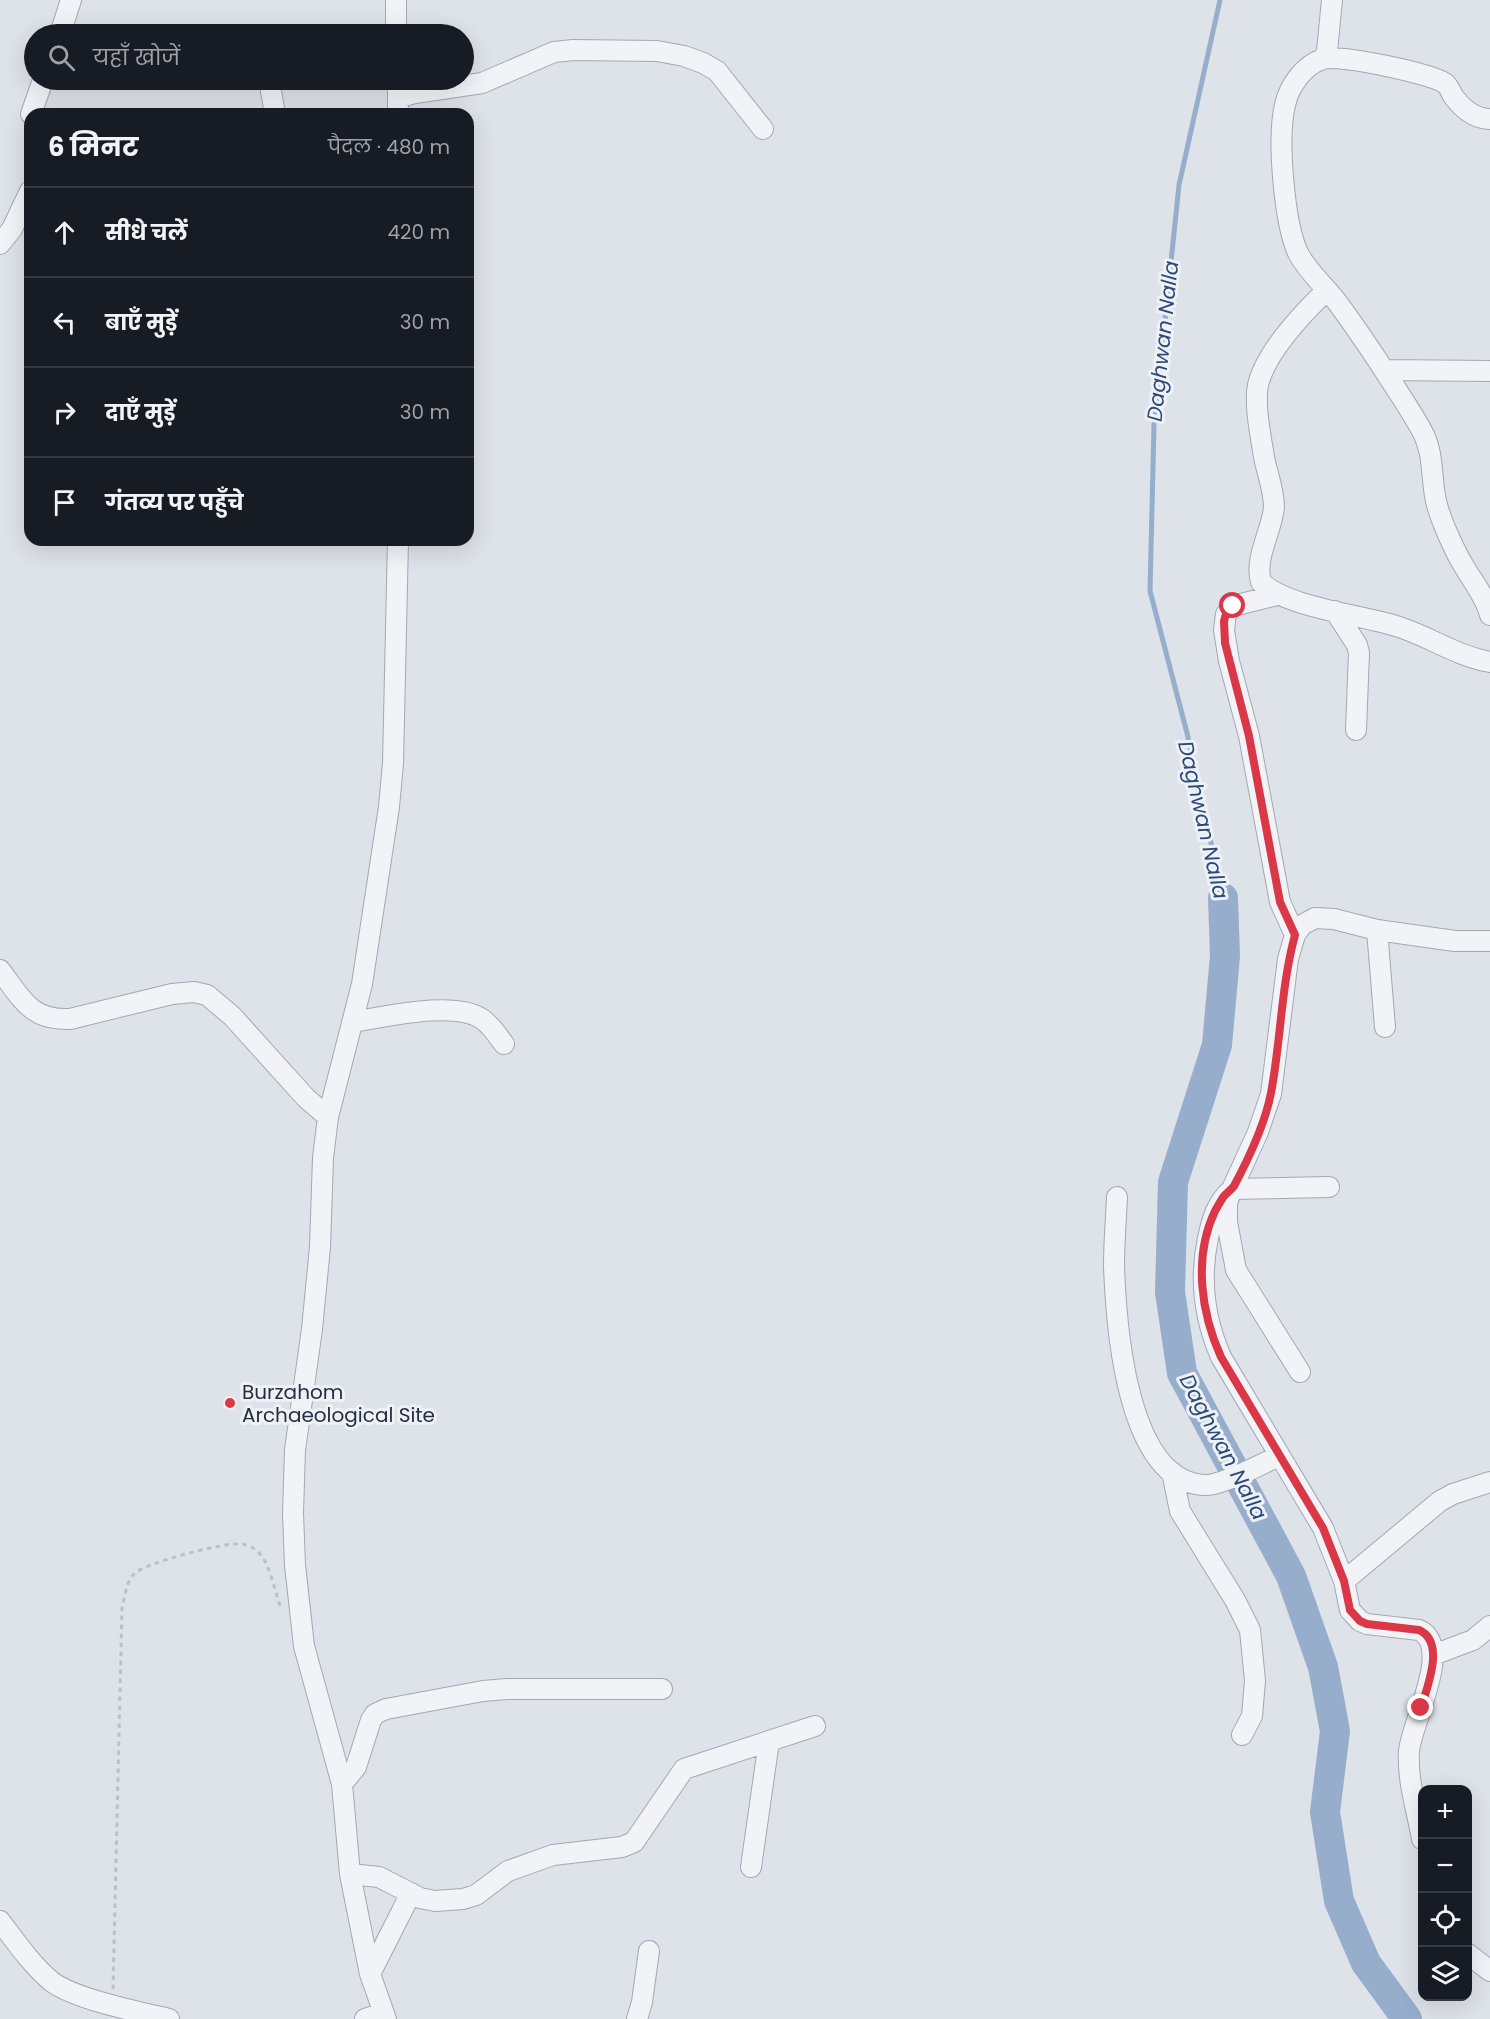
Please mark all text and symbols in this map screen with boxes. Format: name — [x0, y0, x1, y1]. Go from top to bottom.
search box — [24, 24, 474, 90]
icon: search — [45, 41, 78, 74]
text: यहाँ खोजें — [93, 42, 180, 73]
text: 6 मिनट — [48, 129, 138, 165]
text: पैदल · 480 m — [328, 133, 450, 161]
icon: ahead — [48, 216, 81, 249]
text: सीधे चलें — [105, 217, 188, 248]
text: 420 m — [387, 218, 450, 246]
water label: Daghwan Nalla — [1140, 259, 1185, 423]
icon: left — [48, 306, 81, 339]
text: बाएँ मुड़ें — [105, 307, 177, 338]
text: 30 m — [400, 308, 450, 336]
icon: right — [48, 396, 81, 429]
text: दाएँ मुड़ें — [105, 397, 176, 428]
text: 30 m — [400, 398, 450, 426]
icon: arrive — [48, 486, 81, 519]
text: गंतव्य पर पहुँचे — [105, 487, 244, 518]
route start — [1219, 592, 1245, 618]
water label: Daghwan Nalla — [1171, 738, 1236, 902]
water label: Daghwan Nalla — [1173, 1369, 1274, 1525]
place label: Burzahom Archaeological Site — [242, 1378, 435, 1429]
marker: Burzahom Archaeological Site — [223, 1396, 237, 1410]
route end — [1407, 1694, 1433, 1720]
map controls — [1418, 1785, 1472, 2001]
button: + — [1418, 1785, 1472, 1839]
button: − — [1418, 1839, 1472, 1893]
button: locate — [1418, 1893, 1472, 1947]
button: layers — [1418, 1947, 1472, 2001]

